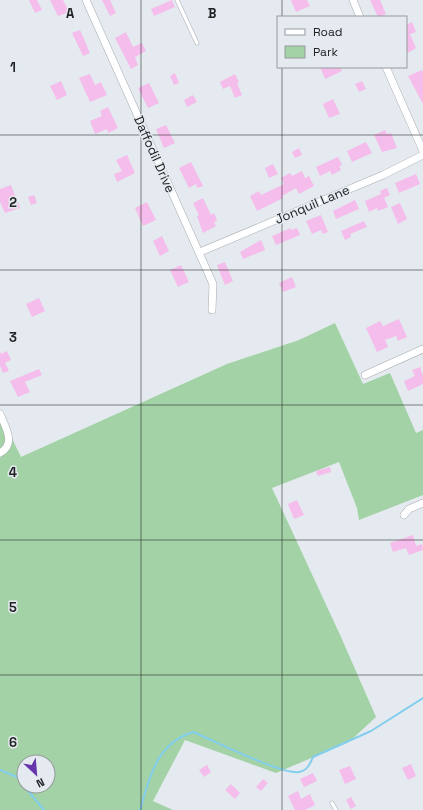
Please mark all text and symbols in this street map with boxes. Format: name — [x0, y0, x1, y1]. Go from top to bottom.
text: A — [66, 5, 75, 22]
text: B — [208, 5, 217, 22]
legend — [277, 16, 407, 68]
text: Road — [313, 24, 342, 40]
text: Park — [313, 44, 338, 60]
text: 1 — [10, 59, 16, 76]
street label: Daffodil Drive — [130, 113, 179, 195]
street label: Jonquil Lane — [272, 181, 352, 228]
text: 2 — [9, 194, 17, 211]
text: 3 — [9, 329, 17, 346]
text: 4 — [9, 464, 17, 481]
text: 5 — [9, 599, 17, 616]
text: 6 — [9, 734, 17, 751]
north arrow — [16, 754, 56, 794]
text: N — [34, 775, 47, 791]

